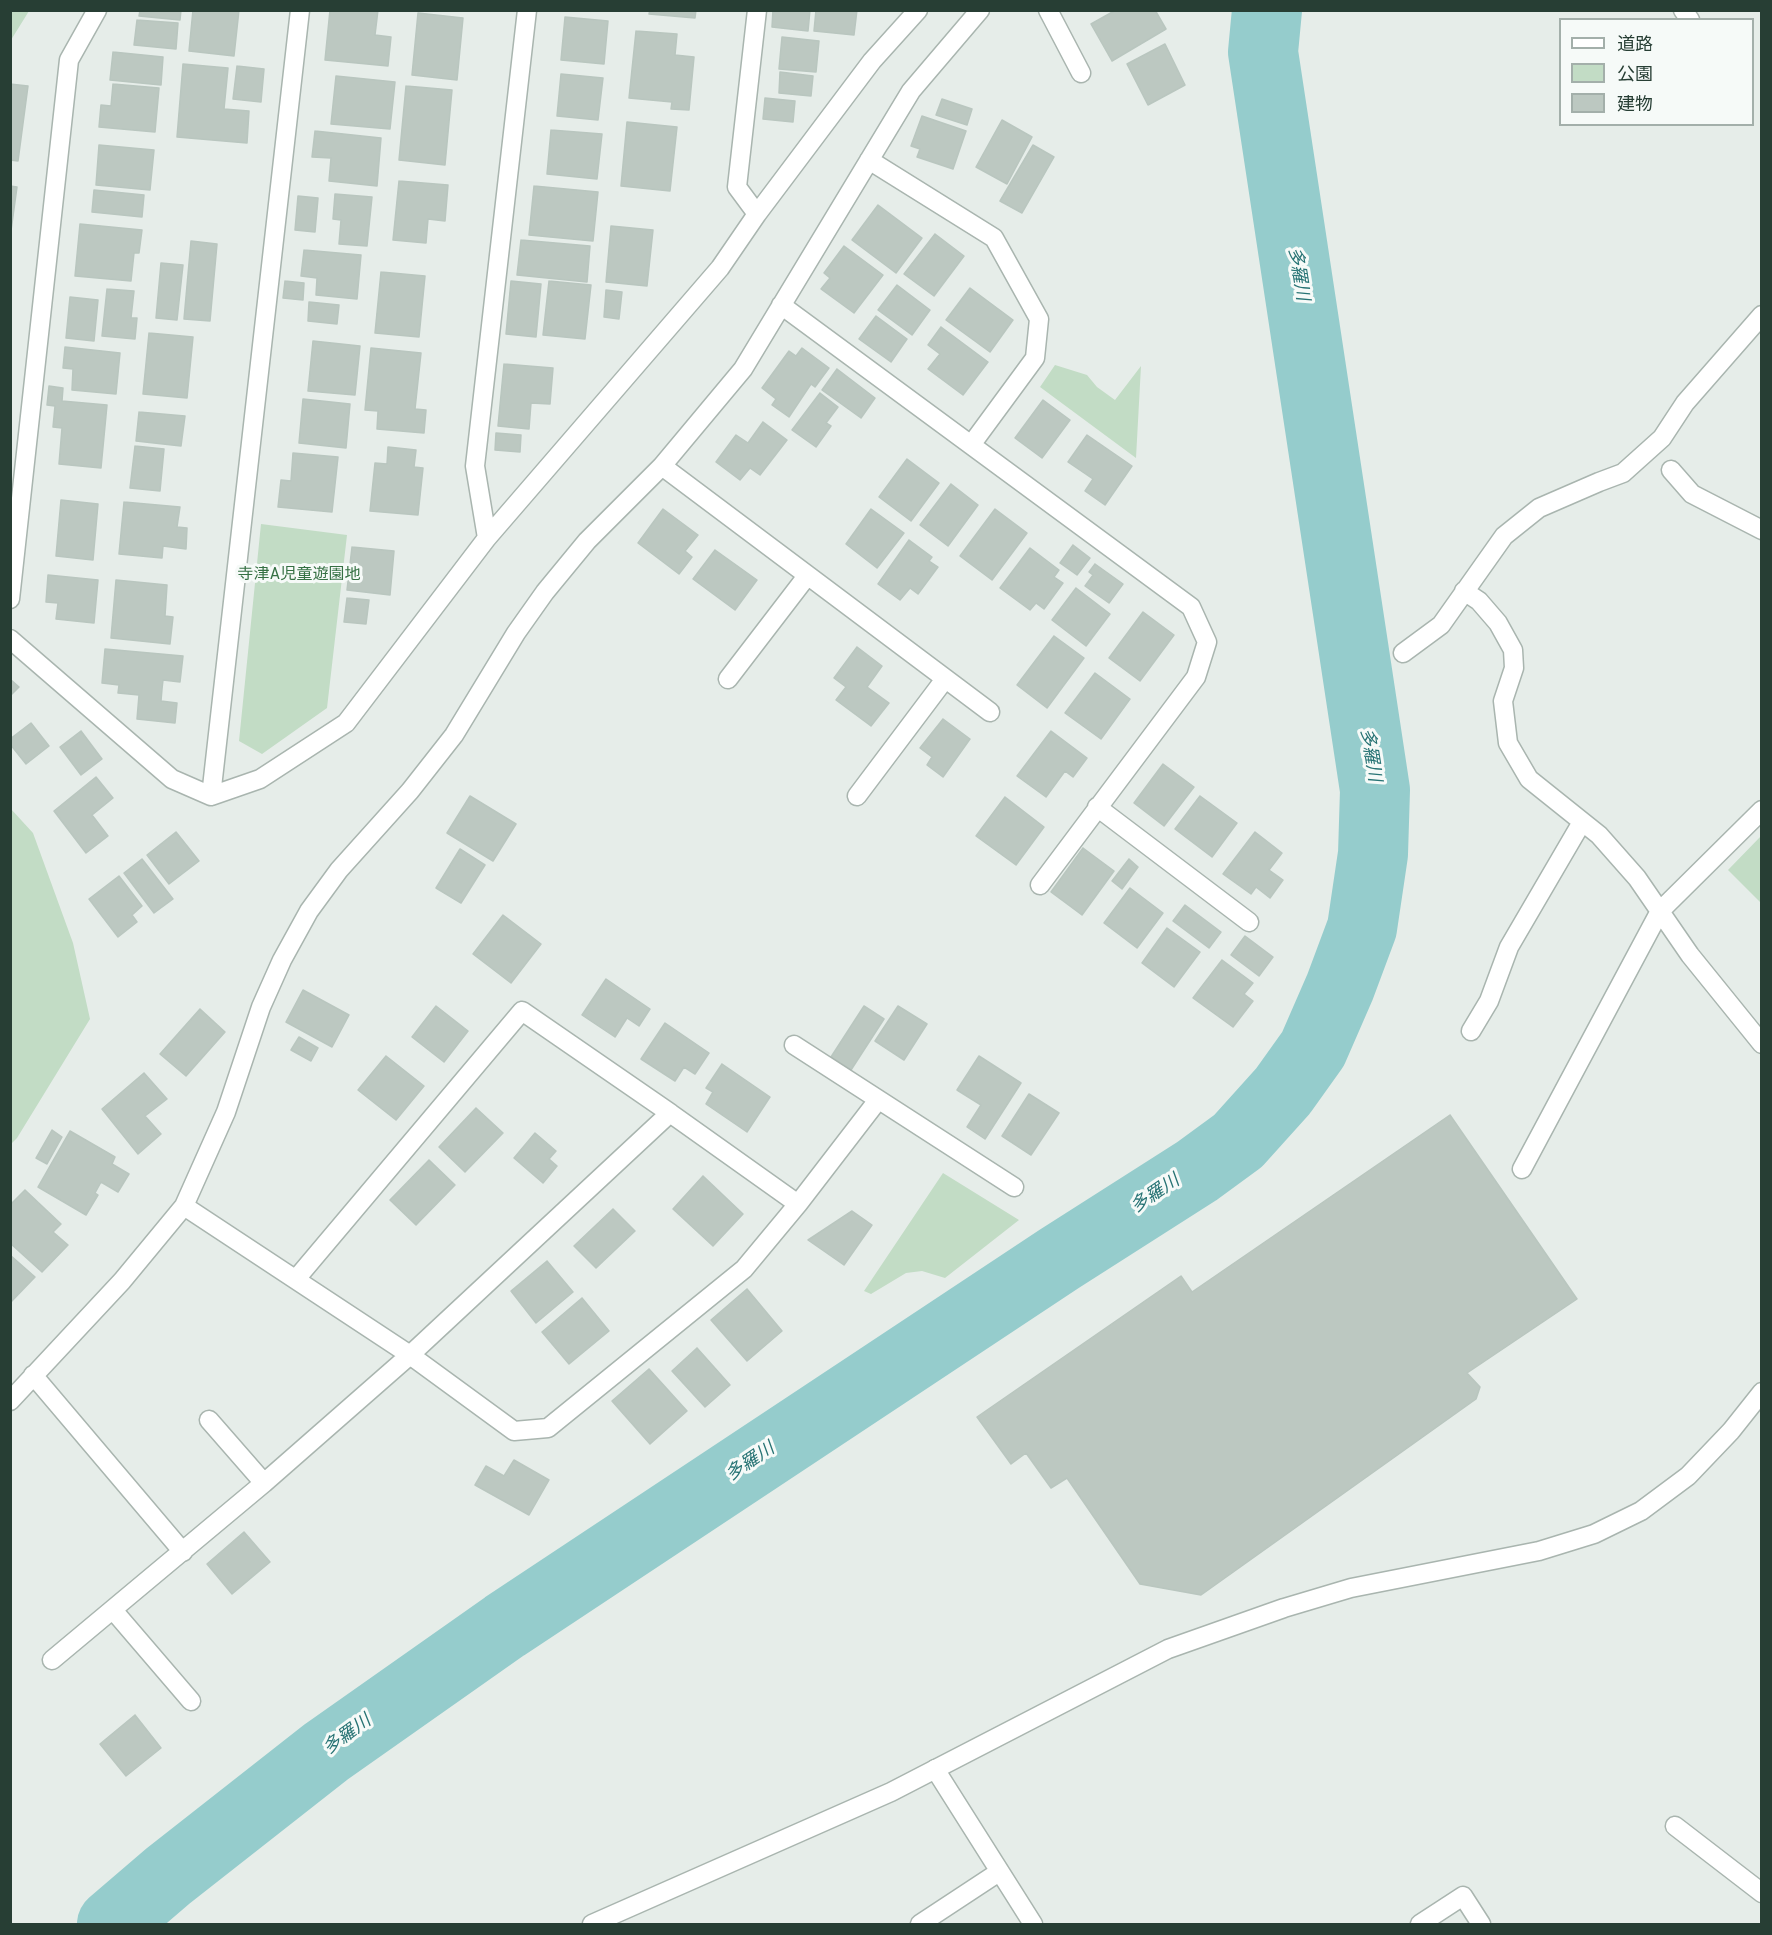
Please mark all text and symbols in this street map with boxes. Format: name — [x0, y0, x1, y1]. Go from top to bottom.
legend — [1559, 18, 1754, 126]
text: 道路 — [1617, 34, 1653, 57]
text: 公園 — [1617, 64, 1653, 87]
text: 建物 — [1617, 94, 1653, 117]
water label: 多羅川 — [1282, 246, 1312, 302]
park label: 寺津A児童遊園地 — [238, 566, 360, 586]
water label: 多羅川 — [1354, 727, 1384, 783]
water label: 多羅川 — [1128, 1171, 1184, 1219]
water label: 多羅川 — [723, 1439, 779, 1487]
water label: 多羅川 — [320, 1711, 376, 1761]

